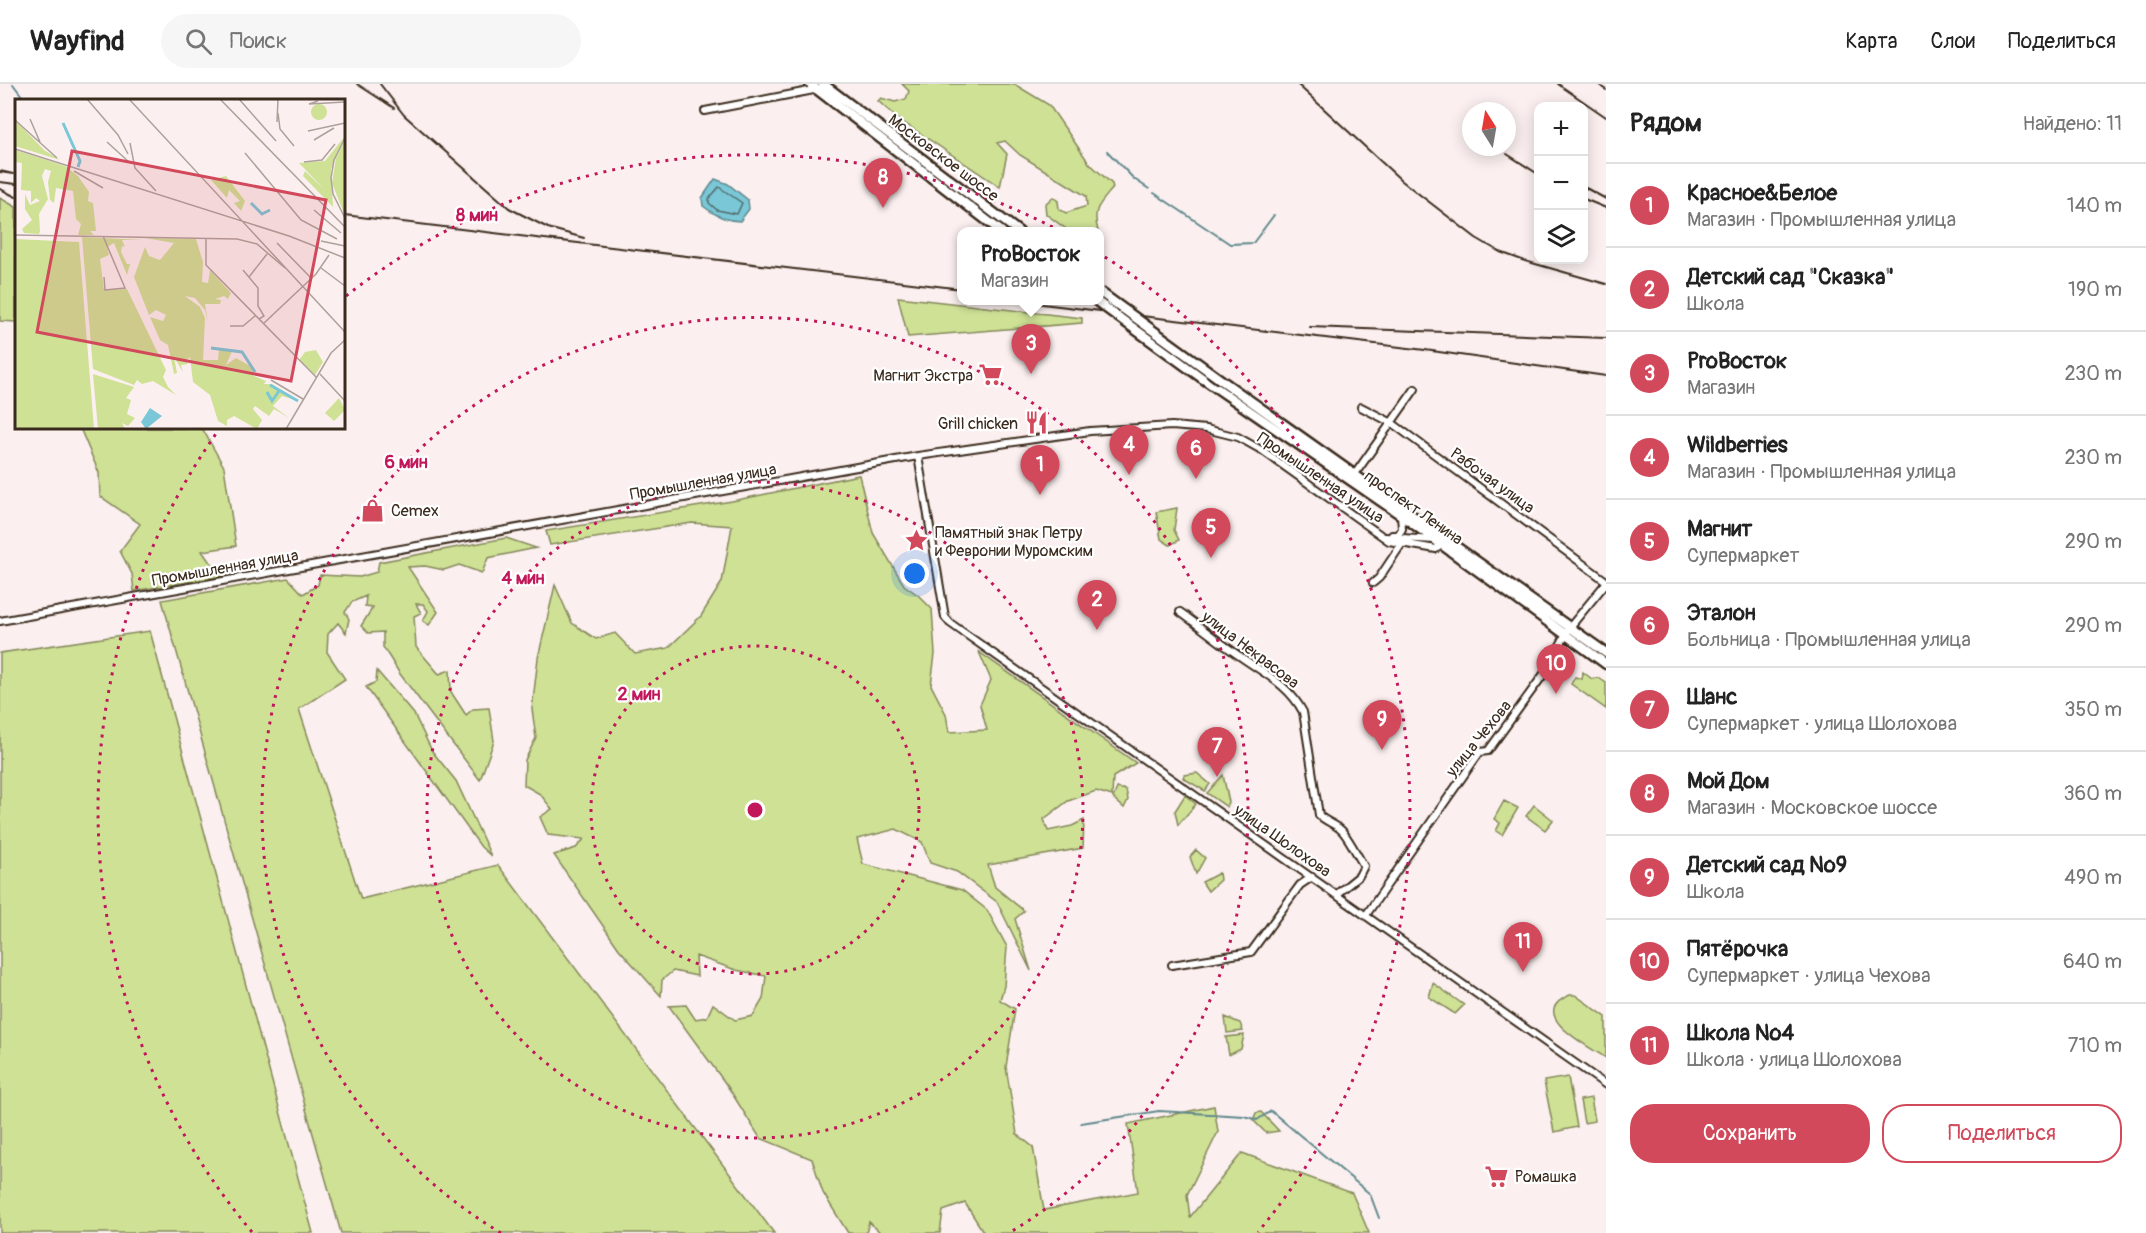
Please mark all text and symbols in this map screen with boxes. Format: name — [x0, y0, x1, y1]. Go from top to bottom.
search box — [161, 14, 581, 68]
text: Wayfind — [30, 24, 125, 59]
icon: search — [182, 25, 215, 58]
text: Поиск — [230, 27, 287, 55]
text: Карта — [1845, 28, 1897, 55]
text: Слои — [1930, 28, 1975, 55]
text: Поделиться — [2008, 28, 2116, 55]
inset map — [15, 99, 345, 429]
north arrow — [1462, 102, 1516, 156]
map controls — [1534, 102, 1588, 264]
button: + — [1534, 102, 1588, 156]
text: Рядом — [1630, 107, 1702, 139]
street label: Московское шоссе — [884, 110, 1003, 206]
text: Найдено: 11 — [2023, 111, 2122, 136]
button: − — [1534, 156, 1588, 210]
pin: 8 — [864, 158, 902, 208]
text: Красное&Белое — [1687, 179, 1837, 207]
text: 1 — [1646, 193, 1653, 218]
text: 140 m — [2067, 193, 2122, 218]
text: 8 мин — [456, 204, 498, 227]
text: Магазин · Промышленная улица — [1687, 207, 1956, 232]
button: layers — [1534, 210, 1588, 264]
popup — [957, 227, 1104, 305]
text: ProВосток — [980, 240, 1081, 268]
text: Детский сад "Сказка" — [1687, 263, 1894, 291]
text: Магазин — [980, 268, 1049, 293]
text: 2 — [1644, 277, 1655, 302]
text: 190 m — [2068, 277, 2122, 302]
text: Школа — [1687, 291, 1744, 316]
pin: 3 — [1012, 324, 1050, 374]
text: ProВосток — [1687, 347, 1787, 375]
text: 3 — [1644, 361, 1655, 386]
text: 230 m — [2065, 361, 2122, 386]
supermarket icon: Магнит Экстра — [978, 362, 1004, 388]
place label: Магнит Экстра — [873, 366, 973, 386]
text: Магазин — [1687, 375, 1755, 400]
restaurant icon: Grill chicken — [1023, 410, 1049, 436]
place label: Grill chicken — [938, 414, 1018, 434]
pin: 4 — [1110, 426, 1148, 475]
street label: Промышленная улица — [1253, 428, 1388, 528]
pin: 6 — [1176, 430, 1216, 479]
text: Wildberries — [1687, 431, 1788, 459]
street label: Рабочая улица — [1446, 444, 1538, 518]
text: 4 — [1644, 445, 1655, 470]
text: 230 m — [2065, 445, 2122, 470]
pin: 1 — [1020, 446, 1060, 495]
text: 6 мин — [384, 451, 428, 474]
street label: Промышленная улица — [628, 459, 778, 505]
text: Магазин · Промышленная улица — [1687, 459, 1956, 484]
street label: проспект Ленина — [1360, 466, 1467, 549]
shop icon: Cemex — [360, 497, 386, 523]
place label: Cemex — [391, 501, 439, 521]
pin: 5 — [1192, 508, 1230, 558]
text: Магнит — [1687, 515, 1752, 543]
place label: Памятный знак Петру и Февронии Муромским — [935, 523, 1093, 561]
place icon: Памятный знак Петру и Февронии Муромским — [904, 528, 930, 554]
text: 5 — [1644, 529, 1655, 554]
text: 290 m — [2065, 529, 2122, 554]
text: Супермаркет — [1687, 543, 1799, 568]
street label: Промышленная улица — [150, 545, 300, 591]
your location — [900, 559, 929, 588]
text: 4 мин — [501, 567, 545, 590]
pin: 2 — [1078, 580, 1116, 630]
text: Эталон — [1687, 599, 1756, 627]
street label: улица Некрасова — [1197, 606, 1303, 693]
text: 6 — [1644, 613, 1655, 638]
text: 290 m — [2065, 613, 2122, 638]
text: Больница · Промышленная улица — [1687, 627, 1971, 652]
pin: 10 — [1536, 644, 1576, 694]
text: 2 мин — [618, 683, 660, 706]
text: Шанс — [1687, 683, 1737, 711]
street label: улица Чехова — [1441, 696, 1516, 782]
text: 7 — [1644, 697, 1655, 722]
text: 350 m — [2064, 697, 2122, 722]
pin: 9 — [1362, 700, 1402, 750]
text: Супермаркет · улица Шолохова — [1687, 711, 1957, 736]
pin: 7 — [1198, 728, 1236, 777]
text: Мой Дом — [1687, 767, 1770, 795]
text: 8 — [1644, 781, 1655, 806]
text: 360 m — [2063, 781, 2122, 806]
text: Магазин · Московское шоссе — [1687, 795, 1937, 820]
street label: улица Шолохова — [1229, 799, 1335, 882]
centre of rings — [745, 800, 765, 820]
text: Детский сад №9 — [1687, 851, 1847, 879]
text: 9 — [1644, 865, 1655, 890]
text: 490 m — [2064, 865, 2122, 890]
text: Школа — [1687, 879, 1744, 904]
pin: 11 — [1504, 922, 1543, 972]
text: Пятёрочка — [1687, 935, 1788, 963]
text: 10 — [1639, 949, 1660, 974]
text: 640 m — [2063, 949, 2122, 974]
text: Супермаркет · улица Чехова — [1687, 963, 1931, 988]
text: Школа №4 — [1687, 1019, 1794, 1047]
text: 11 — [1642, 1033, 1657, 1058]
text: 710 m — [2068, 1033, 2122, 1058]
text: Школа · улица Шолохова — [1687, 1047, 1902, 1072]
button: Сохранить — [1630, 1104, 1870, 1163]
button: Поделиться — [1882, 1104, 2122, 1163]
supermarket icon: Ромашка — [1484, 1163, 1510, 1189]
place label: Ромашка — [1515, 1167, 1577, 1187]

